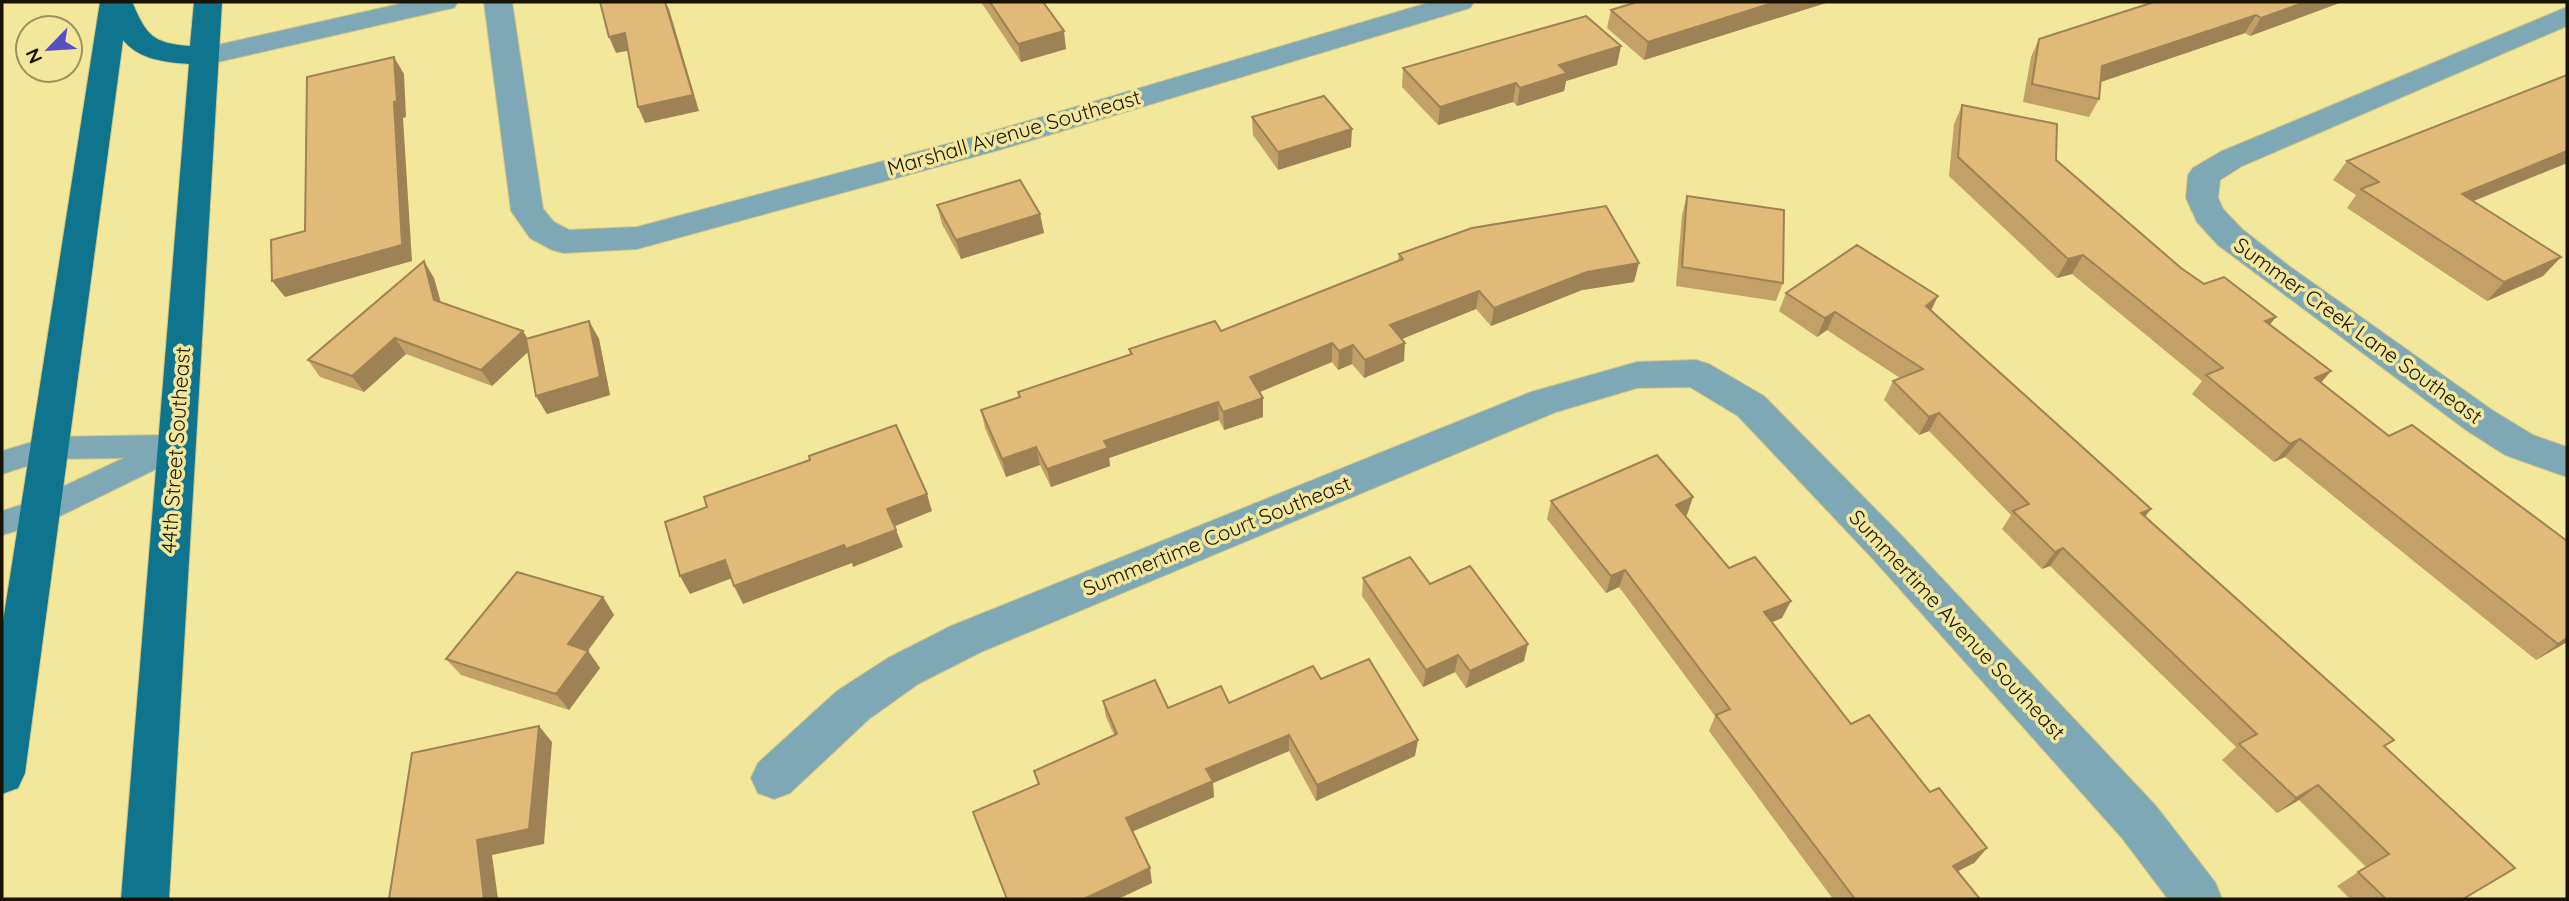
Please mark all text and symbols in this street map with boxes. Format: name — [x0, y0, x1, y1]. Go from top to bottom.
north arrow — [14, 14, 84, 84]
text: N — [20, 45, 47, 68]
street label: Marshall Avenue Southeast — [884, 83, 1144, 181]
street label: Summer Creek Lane Southeast — [2229, 231, 2488, 429]
street label: 44th Street Southeast — [155, 346, 195, 554]
street label: Summertime Court Southeast — [1079, 469, 1354, 601]
street label: Summertime Avenue Southeast — [1844, 504, 2071, 745]

